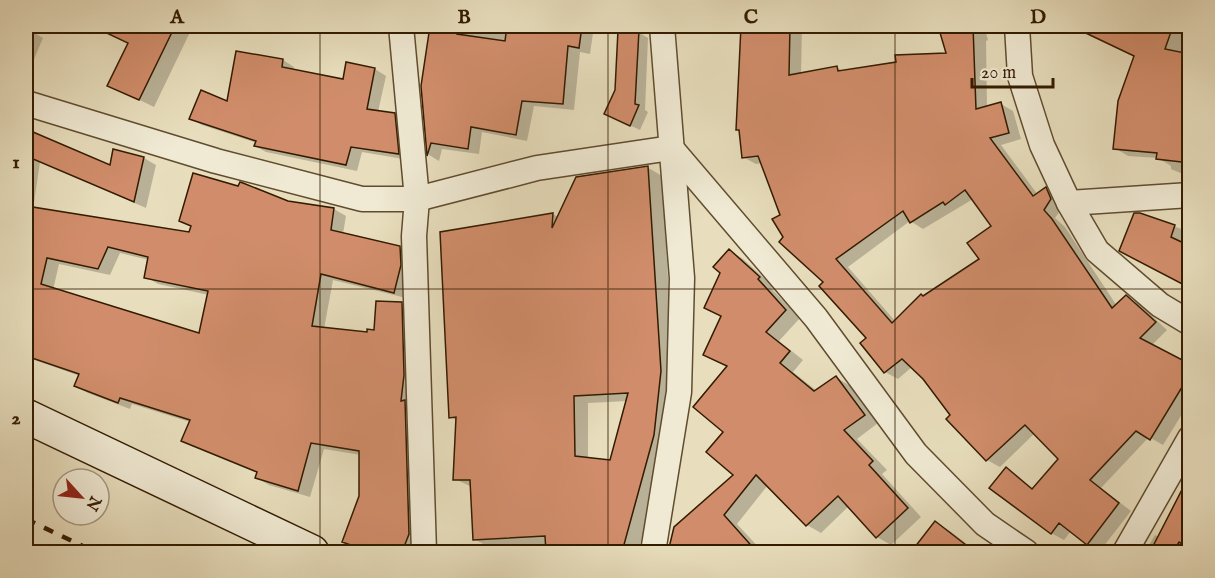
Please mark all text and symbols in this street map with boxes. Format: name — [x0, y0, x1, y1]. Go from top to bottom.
text: A — [169, 5, 185, 30]
text: B — [457, 5, 471, 30]
text: C — [744, 5, 758, 30]
text: D — [1030, 5, 1046, 30]
scale bar — [972, 51, 1053, 89]
text: 20 m — [981, 62, 1016, 85]
text: 1 — [12, 150, 20, 175]
text: 2 — [11, 406, 21, 431]
north arrow — [51, 467, 111, 527]
text: N — [80, 491, 105, 514]

